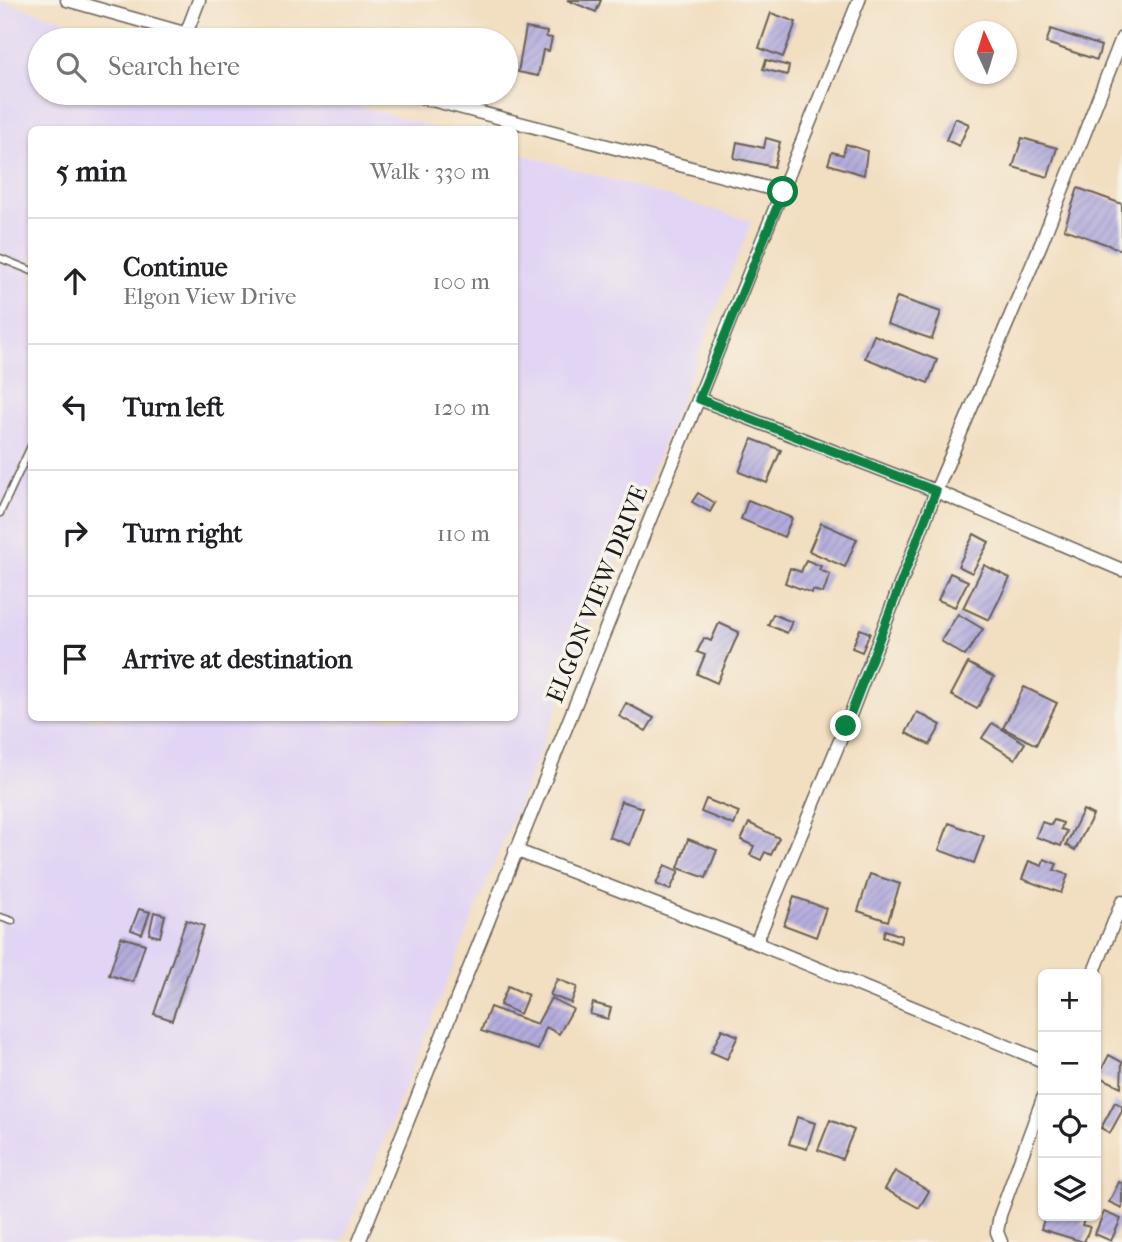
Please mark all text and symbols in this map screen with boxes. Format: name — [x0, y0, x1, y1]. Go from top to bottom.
north arrow — [954, 21, 1017, 84]
search box — [28, 28, 518, 105]
icon: search — [52, 48, 90, 86]
text: Search here — [108, 51, 240, 82]
text: 5 min — [56, 154, 127, 189]
text: Walk · 330 m — [370, 158, 490, 185]
route start — [767, 176, 798, 207]
text: Continue — [123, 252, 228, 283]
icon: ahead — [56, 262, 94, 300]
text: 100 m — [432, 268, 490, 295]
text: Elgon View Drive — [123, 283, 296, 310]
icon: left — [56, 388, 94, 426]
text: Turn left — [123, 392, 224, 423]
text: 120 m — [433, 394, 490, 421]
street label: ELGON VIEW DRIVE — [541, 481, 653, 707]
icon: right — [56, 514, 94, 552]
text: Turn right — [123, 518, 243, 549]
text: 110 m — [437, 520, 490, 547]
icon: arrive — [56, 640, 94, 678]
text: Arrive at destination — [123, 644, 353, 675]
route end — [830, 710, 861, 741]
map controls — [1038, 969, 1101, 1221]
button: + — [1038, 969, 1101, 1032]
button: − — [1038, 1032, 1101, 1095]
button: locate — [1038, 1095, 1101, 1158]
button: layers — [1038, 1158, 1101, 1221]

